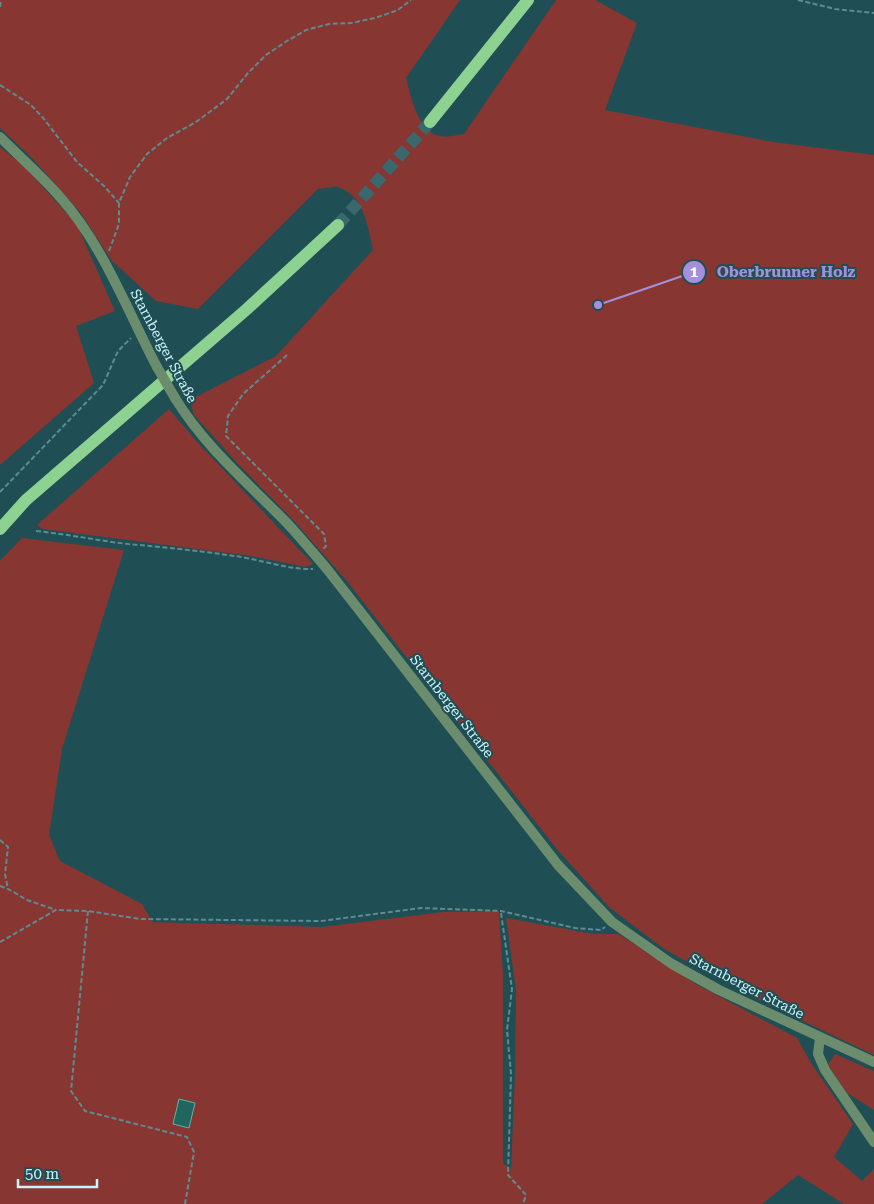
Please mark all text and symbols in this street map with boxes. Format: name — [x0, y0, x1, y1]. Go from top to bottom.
callout: Oberbrunner Holz — [682, 257, 865, 287]
text: 1 — [690, 263, 699, 281]
text: Oberbrunner Holz — [717, 263, 856, 281]
street label: Starnberger Straße — [127, 286, 201, 406]
street label: Starnberger Straße — [407, 651, 497, 761]
street label: Starnberger Straße — [687, 950, 807, 1022]
scale bar — [18, 1156, 96, 1188]
text: 50 m — [25, 1165, 60, 1183]

